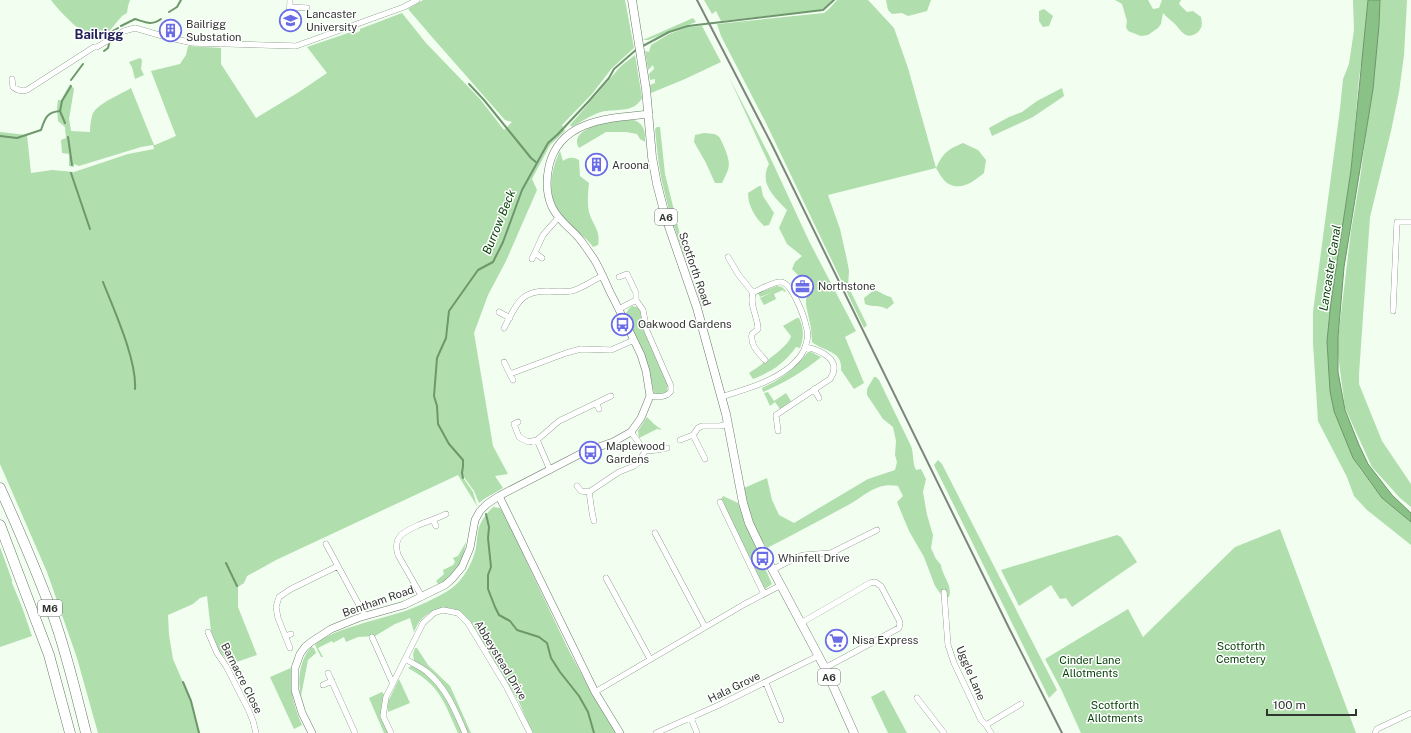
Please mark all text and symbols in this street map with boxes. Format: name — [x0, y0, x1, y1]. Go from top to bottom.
school or university icon: Lancaster University — [278, 7, 304, 33]
place label: Lancaster University — [306, 8, 357, 33]
building icon: Bailrigg Substation — [157, 17, 183, 43]
place label: Bailrigg Substation — [186, 18, 241, 43]
district label: Bailrigg — [74, 27, 124, 42]
building icon: Aroona — [584, 152, 610, 178]
place label: Aroona — [612, 159, 649, 171]
water label: Burrow Beck — [480, 187, 519, 256]
road number: A6 — [655, 209, 677, 225]
water label: Lancaster Canal — [1316, 224, 1344, 312]
street label: Scotforth Road — [677, 231, 713, 307]
office icon: Northstone — [789, 273, 815, 299]
place label: Northstone — [818, 280, 876, 292]
bus stop icon: Oakwood Gardens — [609, 311, 635, 337]
place label: Oakwood Gardens — [638, 318, 732, 330]
bus stop icon: Maplewood Gardens — [578, 439, 604, 465]
place label: Maplewood Gardens — [606, 440, 665, 465]
bus stop icon: Whinfell Drive — [749, 545, 775, 571]
place label: Whinfell Drive — [778, 552, 850, 564]
street label: Bentham Road — [341, 583, 415, 619]
road number: M6 — [38, 600, 62, 616]
street label: Abbeystead Drive — [473, 618, 529, 702]
supermarket icon: Nisa Express — [823, 627, 849, 653]
place label: Nisa Express — [852, 634, 919, 646]
park label: Scotforth Cemetery — [1216, 640, 1266, 665]
street label: Barnacre Close — [219, 641, 265, 715]
street label: Uggle Lane — [954, 644, 988, 702]
park label: Cinder Lane Allotments — [1059, 654, 1121, 679]
street label: Hala Grove — [706, 669, 762, 705]
road number: A6 — [818, 669, 840, 685]
scale bar — [1267, 691, 1356, 717]
text: 100 m — [1273, 698, 1306, 712]
park label: Scotforth Allotments — [1087, 699, 1143, 724]

